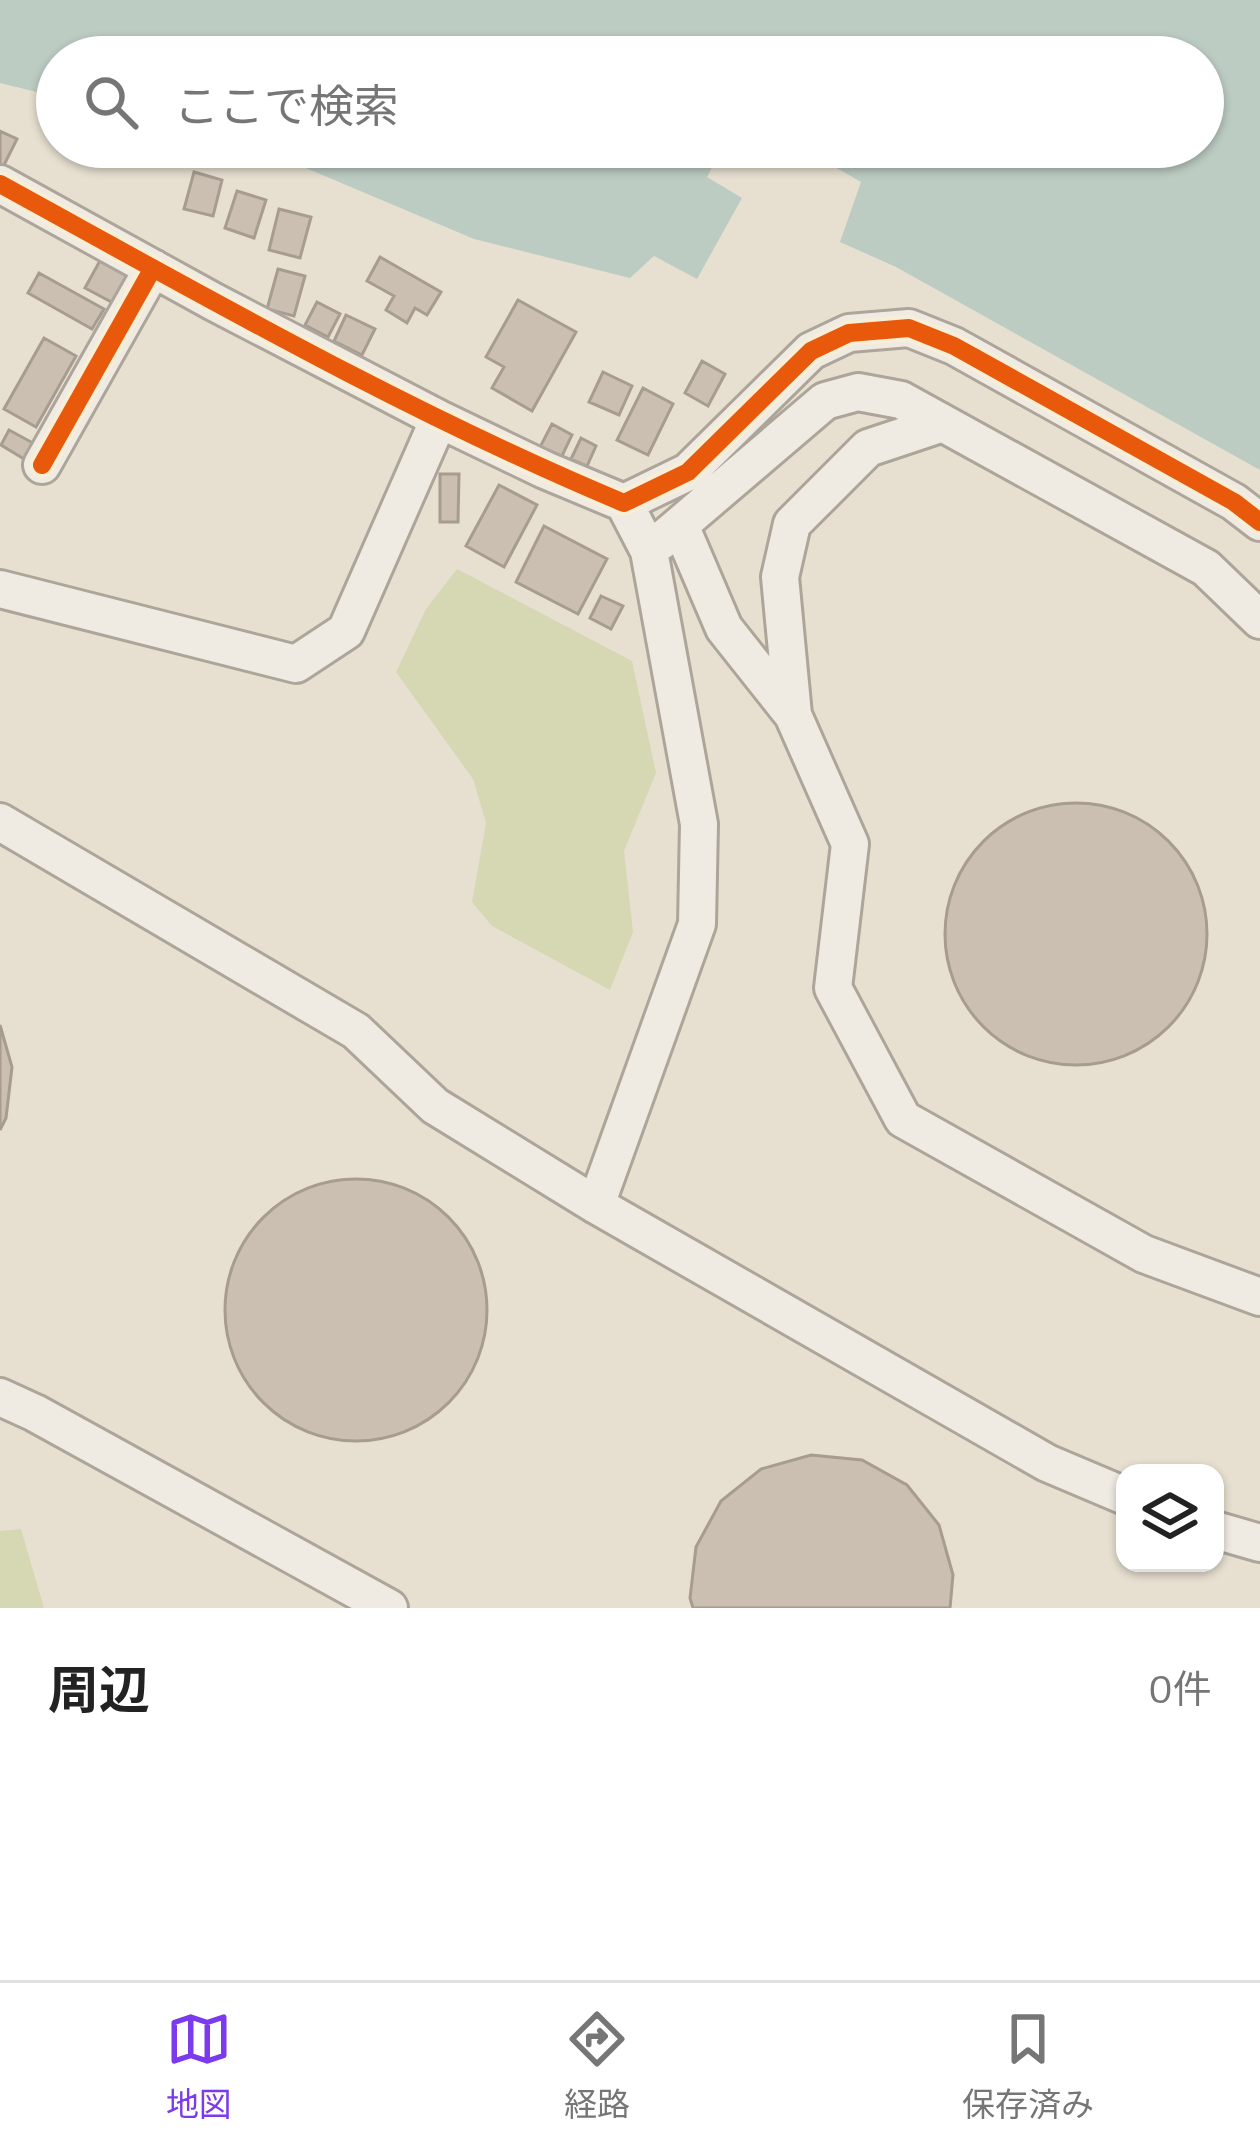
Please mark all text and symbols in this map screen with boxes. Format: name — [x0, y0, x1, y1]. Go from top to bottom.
search box — [36, 36, 1224, 168]
icon: search — [78, 69, 144, 135]
text: ここで検索 — [174, 80, 399, 134]
map controls — [1116, 1464, 1224, 1572]
button: layers — [1116, 1464, 1224, 1572]
text: 周辺 — [48, 1660, 150, 1722]
text: 0件 — [1148, 1667, 1212, 1713]
tab: 地図 — [166, 2006, 232, 2126]
tab: 経路 — [564, 2006, 630, 2126]
tab: 保存済み — [962, 2006, 1094, 2126]

